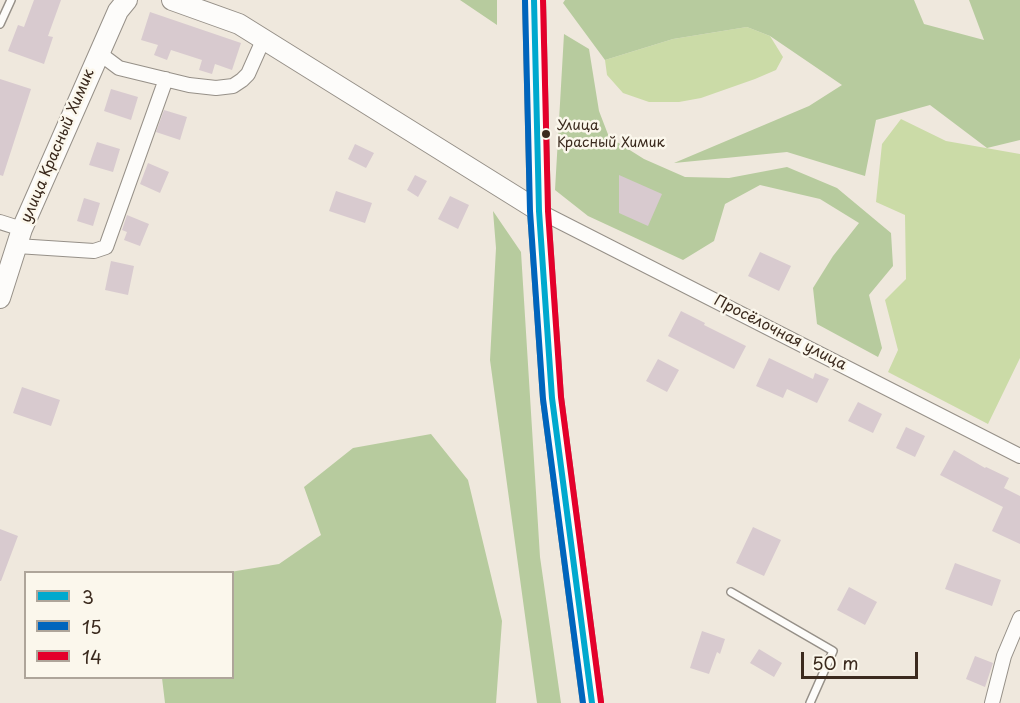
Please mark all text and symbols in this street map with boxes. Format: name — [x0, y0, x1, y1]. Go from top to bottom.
street label: улица Красный Химик — [17, 66, 99, 226]
place label: Улица Красный Химик — [557, 118, 665, 150]
marker: Улица Красный Химик — [540, 128, 552, 140]
street label: Просёлочная улица — [711, 292, 849, 374]
legend — [24, 571, 234, 679]
text: 3 — [82, 583, 94, 610]
text: 15 — [82, 613, 102, 640]
scale bar — [804, 640, 921, 678]
text: 14 — [82, 643, 102, 670]
text: 50 m — [812, 649, 859, 676]

